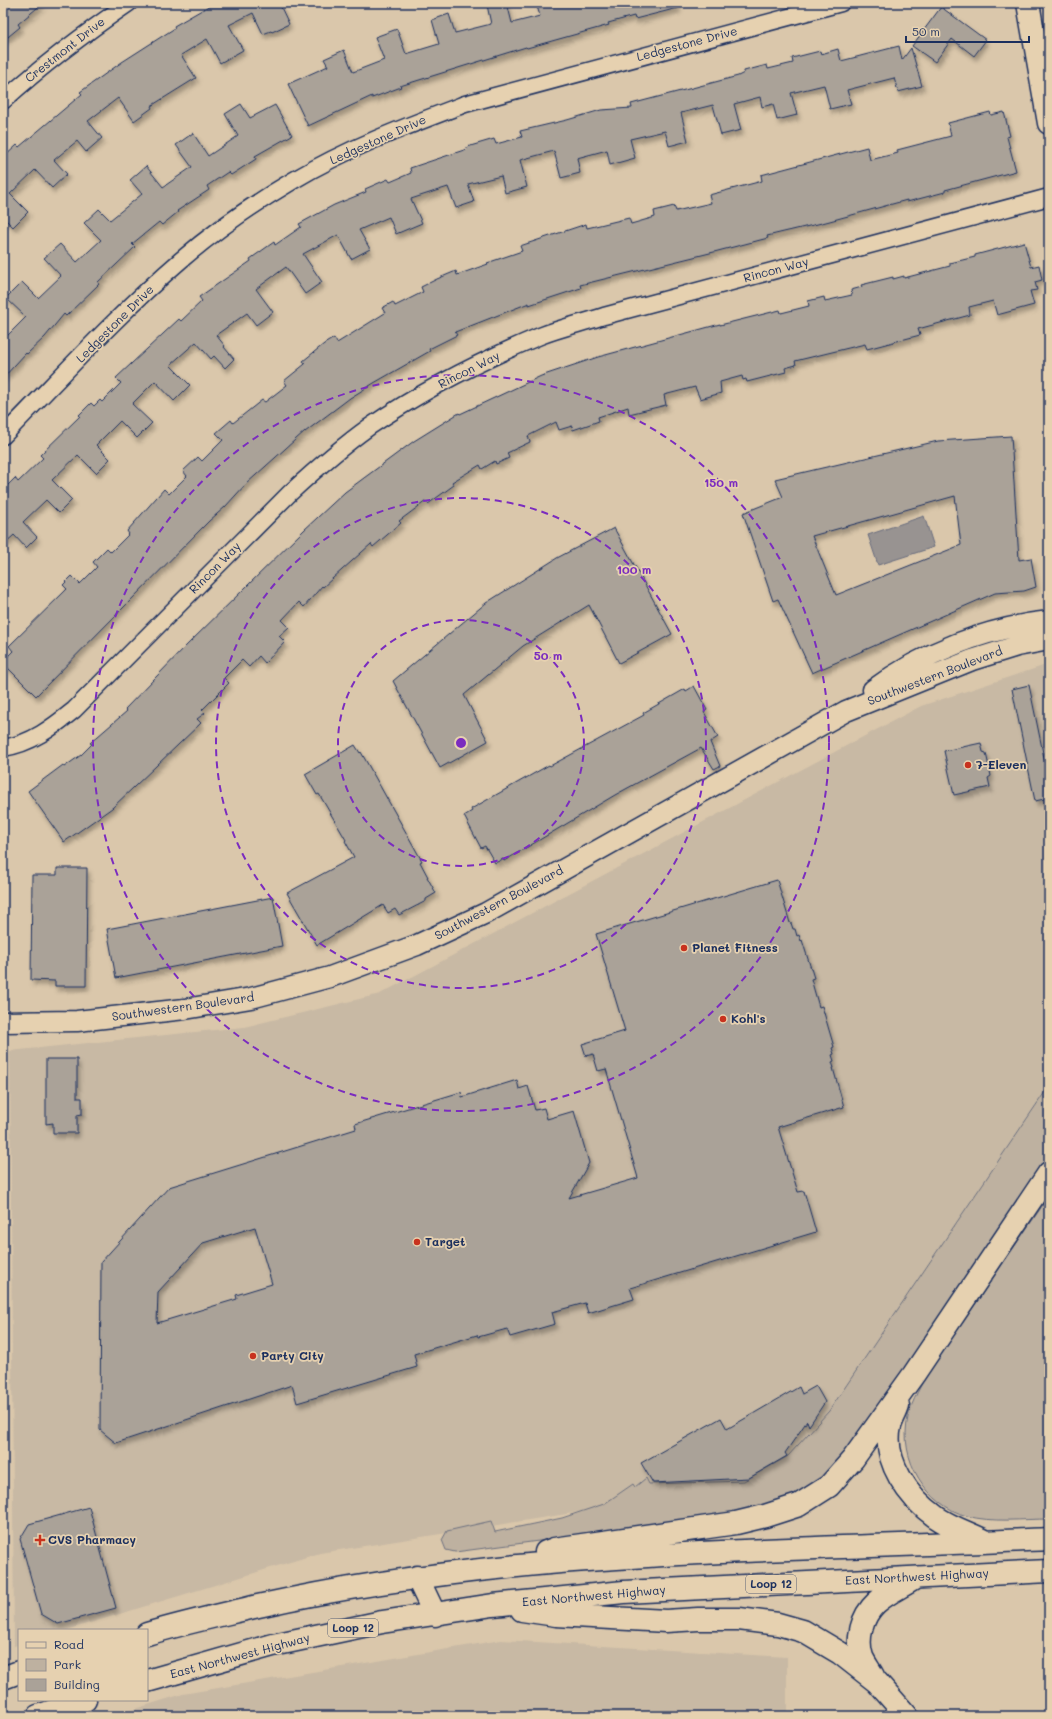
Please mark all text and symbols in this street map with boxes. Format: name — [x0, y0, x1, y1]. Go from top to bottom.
street label: Crestmont Drive — [21, 13, 108, 85]
scale bar — [906, 18, 1029, 44]
street label: Ledgestone Drive — [635, 22, 739, 64]
text: 50 m — [912, 23, 940, 39]
street label: Ledgestone Drive — [327, 111, 428, 167]
street label: Rincon Way — [741, 253, 810, 285]
street label: Ledgestone Drive — [72, 281, 157, 366]
street label: Rincon Way — [435, 347, 502, 391]
text: 150 m — [704, 474, 738, 490]
street label: Rincon Way — [185, 538, 244, 597]
text: 100 m — [617, 561, 651, 577]
street label: Southwestern Boulevard — [865, 642, 1005, 708]
text: 50 m — [534, 647, 562, 663]
centre of rings — [454, 736, 468, 750]
place label: 7-Eleven — [976, 756, 1026, 772]
marker: 7-Eleven — [963, 760, 973, 770]
street label: Southwestern Boulevard — [432, 861, 566, 943]
place label: Planet Fitness — [692, 939, 778, 955]
marker: Planet Fitness — [679, 943, 689, 953]
street label: Southwestern Boulevard — [111, 988, 255, 1024]
place label: Kohl's — [731, 1010, 766, 1026]
marker: Kohl's — [718, 1014, 728, 1024]
place label: Target — [425, 1233, 465, 1249]
marker: Target — [412, 1237, 422, 1247]
place label: Party City — [261, 1347, 324, 1363]
marker: Party City — [248, 1351, 258, 1361]
place label: CVS Pharmacy — [48, 1531, 137, 1547]
marker: CVS Pharmacy — [35, 1535, 45, 1545]
street label: East Northwest Highway — [845, 1564, 989, 1588]
road number: Loop 12 — [746, 1575, 796, 1593]
street label: East Northwest Highway — [521, 1581, 666, 1609]
road number: Loop 12 — [328, 1619, 378, 1637]
legend — [18, 1629, 148, 1701]
street label: East Northwest Highway — [168, 1629, 311, 1681]
text: Road — [54, 1636, 84, 1652]
text: Park — [54, 1656, 81, 1672]
text: Building — [54, 1676, 100, 1692]

